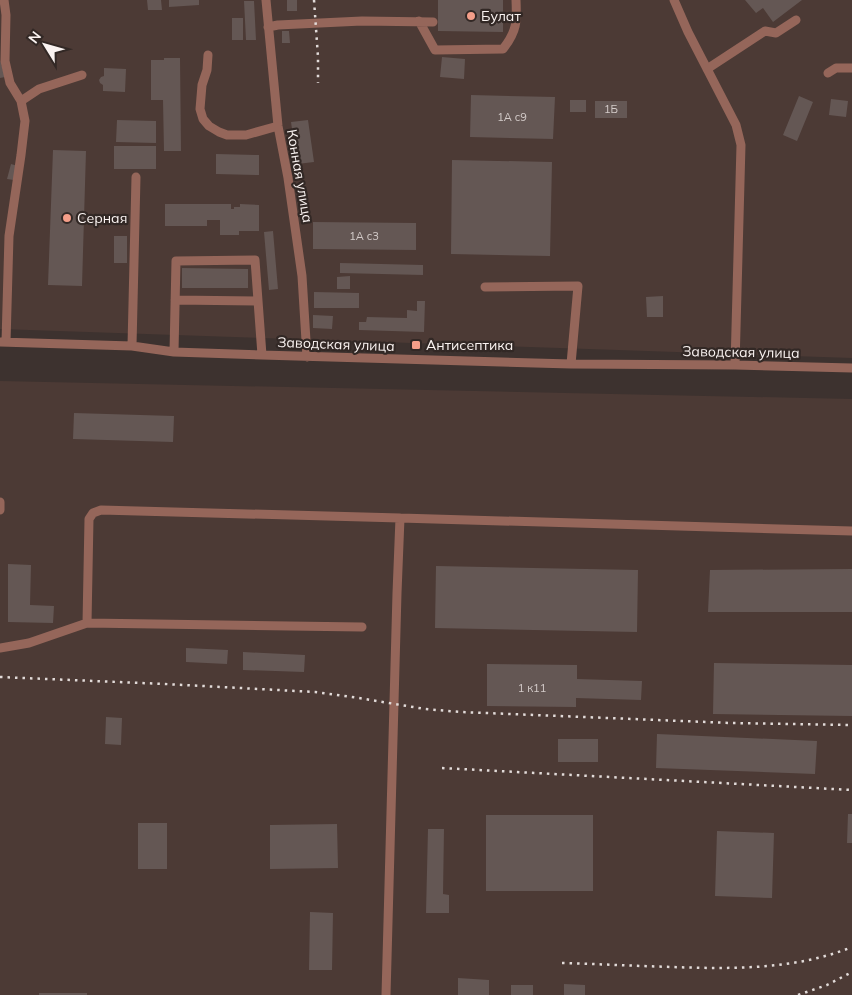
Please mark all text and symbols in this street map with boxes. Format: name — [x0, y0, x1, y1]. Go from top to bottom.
place label: Булат — [481, 7, 521, 25]
marker: Булат — [465, 10, 477, 22]
north arrow — [20, 20, 70, 70]
text: N — [24, 28, 45, 47]
house number: 1Б — [604, 102, 618, 116]
house number: 1А с9 — [497, 110, 527, 124]
street label: Конная улица — [283, 128, 317, 224]
place label: Серная — [77, 209, 127, 227]
marker: Серная — [61, 212, 73, 224]
house number: 1А с3 — [349, 229, 379, 243]
street label: Заводская улица — [277, 333, 395, 355]
place label: Антисептика — [426, 336, 513, 354]
marker: Антисептика — [410, 339, 422, 351]
street label: Заводская улица — [682, 342, 800, 362]
house number: 1 к11 — [518, 681, 546, 695]

